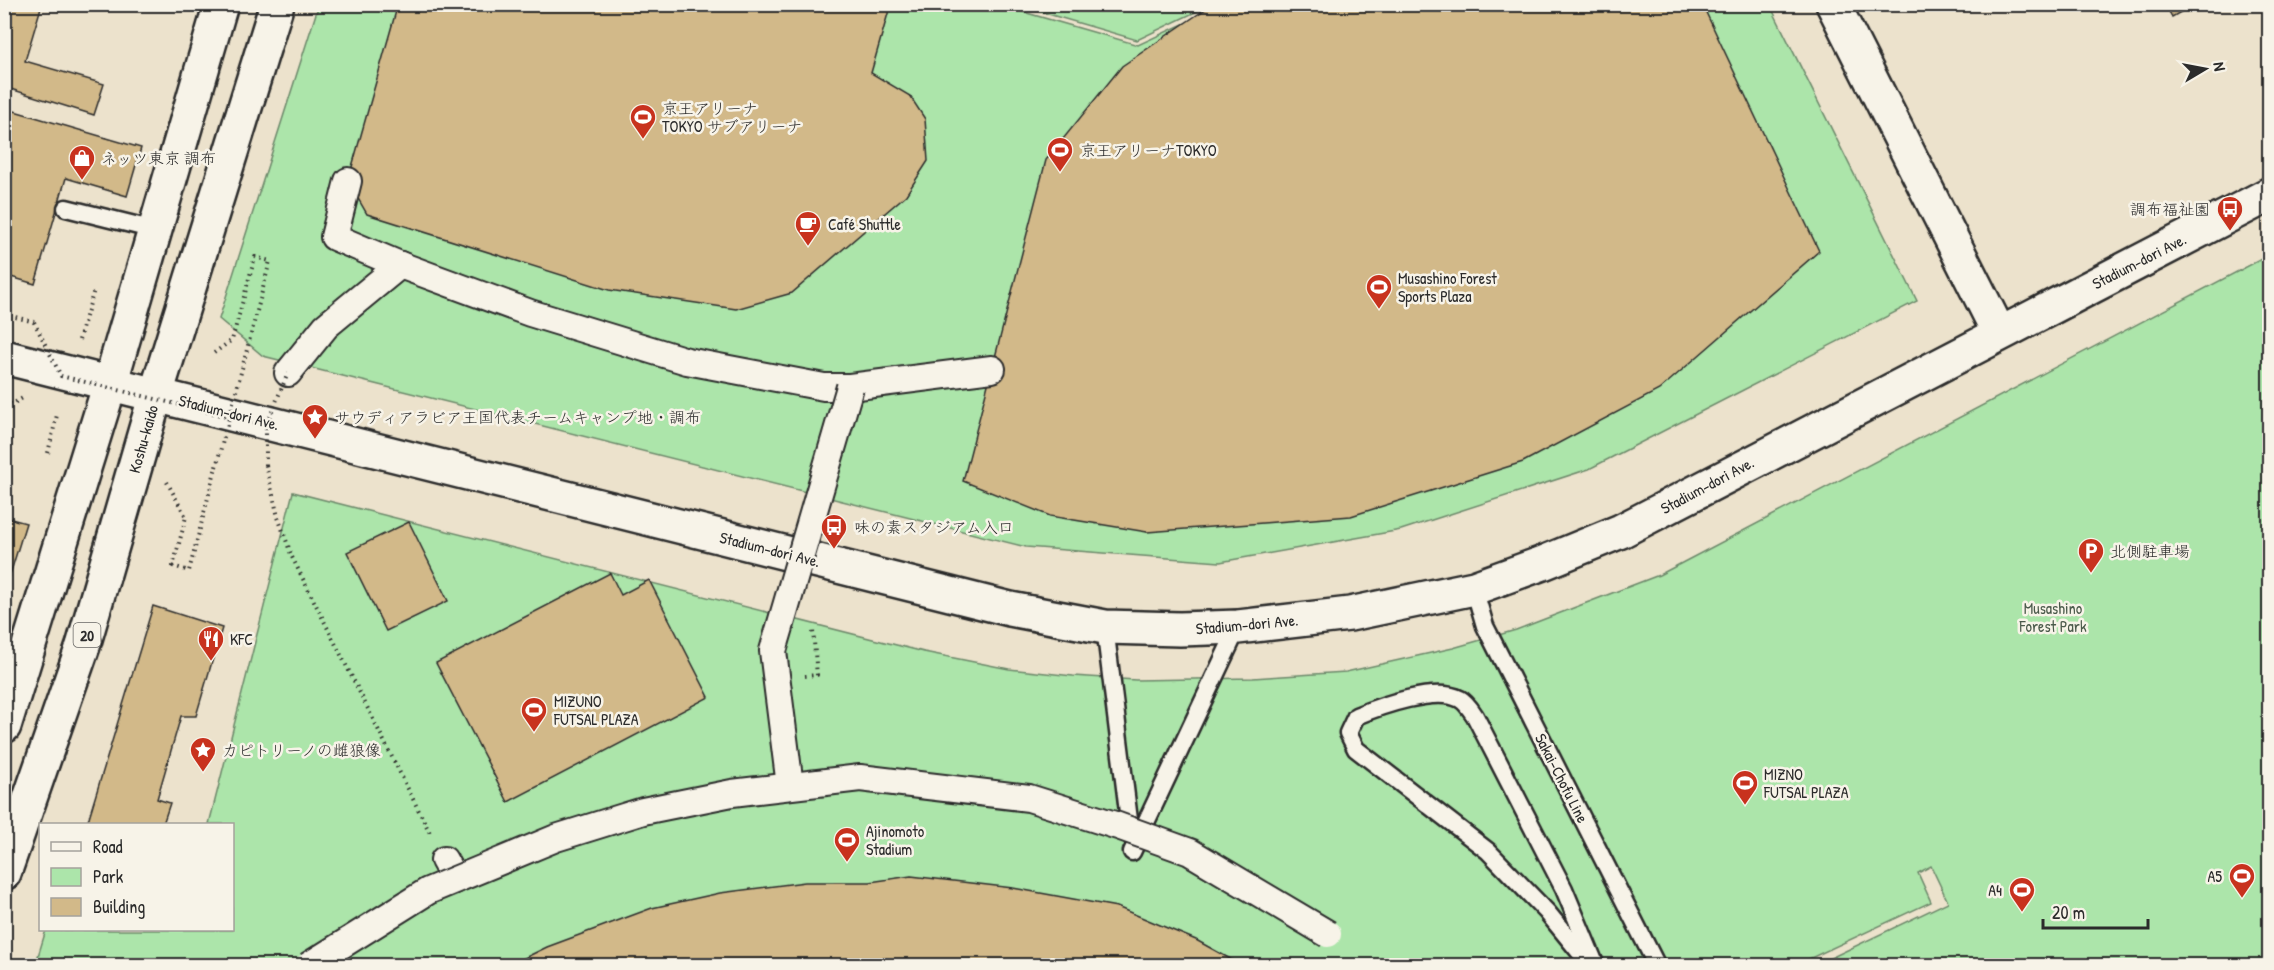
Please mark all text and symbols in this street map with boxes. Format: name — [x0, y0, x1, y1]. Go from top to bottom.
north arrow — [2175, 39, 2235, 99]
text: N — [2208, 60, 2231, 73]
place label: 京王アリーナ TOKYO サブアリーナ — [662, 97, 802, 137]
sports icon: 京王アリーナ TOKYO サブアリーナ — [628, 102, 658, 140]
sports icon: 京王アリーナTOKYO — [1045, 135, 1075, 173]
place label: 京王アリーナTOKYO — [1080, 139, 1217, 161]
shop icon: ネッツ東京 調布 — [67, 143, 97, 181]
place label: ネッツ東京 調布 — [101, 147, 216, 169]
bus stop icon: 調布福祉園 — [2215, 194, 2245, 232]
place label: 調布福祉園 — [2130, 198, 2210, 220]
cafe icon: Café Shuttle — [793, 209, 823, 247]
place label: Café Shuttle — [828, 213, 902, 235]
street label: Stadium-dori Ave. — [2088, 228, 2190, 294]
place label: Musashino Forest Sports Plaza — [1398, 267, 1497, 307]
sports icon: Musashino Forest Sports Plaza — [1364, 272, 1394, 310]
street label: Stadium-dori Ave. — [176, 389, 282, 435]
street label: Koshu-kaido — [123, 402, 163, 476]
place icon: サウディアラビア王国代表チームキャンプ地・調布 — [300, 402, 330, 440]
place label: サウディアラビア王国代表チームキャンプ地・調布 — [334, 406, 701, 428]
street label: Stadium-dori Ave. — [1656, 451, 1758, 519]
bus stop icon: 味の素スタジアム入口 — [819, 512, 849, 550]
place label: 味の素スタジアム入口 — [854, 516, 1014, 538]
street label: Stadium-dori Ave. — [717, 526, 823, 572]
parking icon: 北側駐車場 — [2076, 536, 2106, 574]
place label: 北側駐車場 — [2110, 540, 2190, 562]
park label: Musashino Forest Park — [2018, 597, 2087, 637]
street label: Stadium-dori Ave. — [1195, 609, 1299, 639]
road number: 20 — [74, 623, 100, 647]
restaurant icon: KFC — [196, 624, 226, 662]
place label: KFC — [230, 628, 253, 650]
place label: MIZUNO FUTSAL PLAZA — [553, 690, 639, 730]
sports icon: MIZUNO FUTSAL PLAZA — [519, 695, 549, 733]
street label: Sakai-Chofu Line — [1530, 730, 1594, 827]
place icon: カピトリーノの雌狼像 — [188, 735, 218, 773]
place label: カピトリーノの雌狼像 — [222, 739, 381, 761]
place label: MIZNO FUTSAL PLAZA — [1763, 763, 1849, 803]
sports icon: MIZNO FUTSAL PLAZA — [1730, 768, 1760, 806]
place label: Ajinomoto Stadium — [866, 820, 925, 860]
legend — [39, 823, 234, 931]
sports icon: Ajinomoto Stadium — [832, 825, 862, 863]
text: Road — [93, 834, 123, 859]
sports icon: A5 — [2227, 861, 2257, 899]
text: Park — [93, 864, 124, 889]
place label: A5 — [2207, 865, 2222, 887]
sports icon: A4 — [2007, 875, 2037, 913]
place label: A4 — [1988, 879, 2002, 901]
scale bar — [2043, 892, 2148, 930]
text: Building — [93, 894, 145, 919]
text: 20 m — [2052, 900, 2085, 925]

